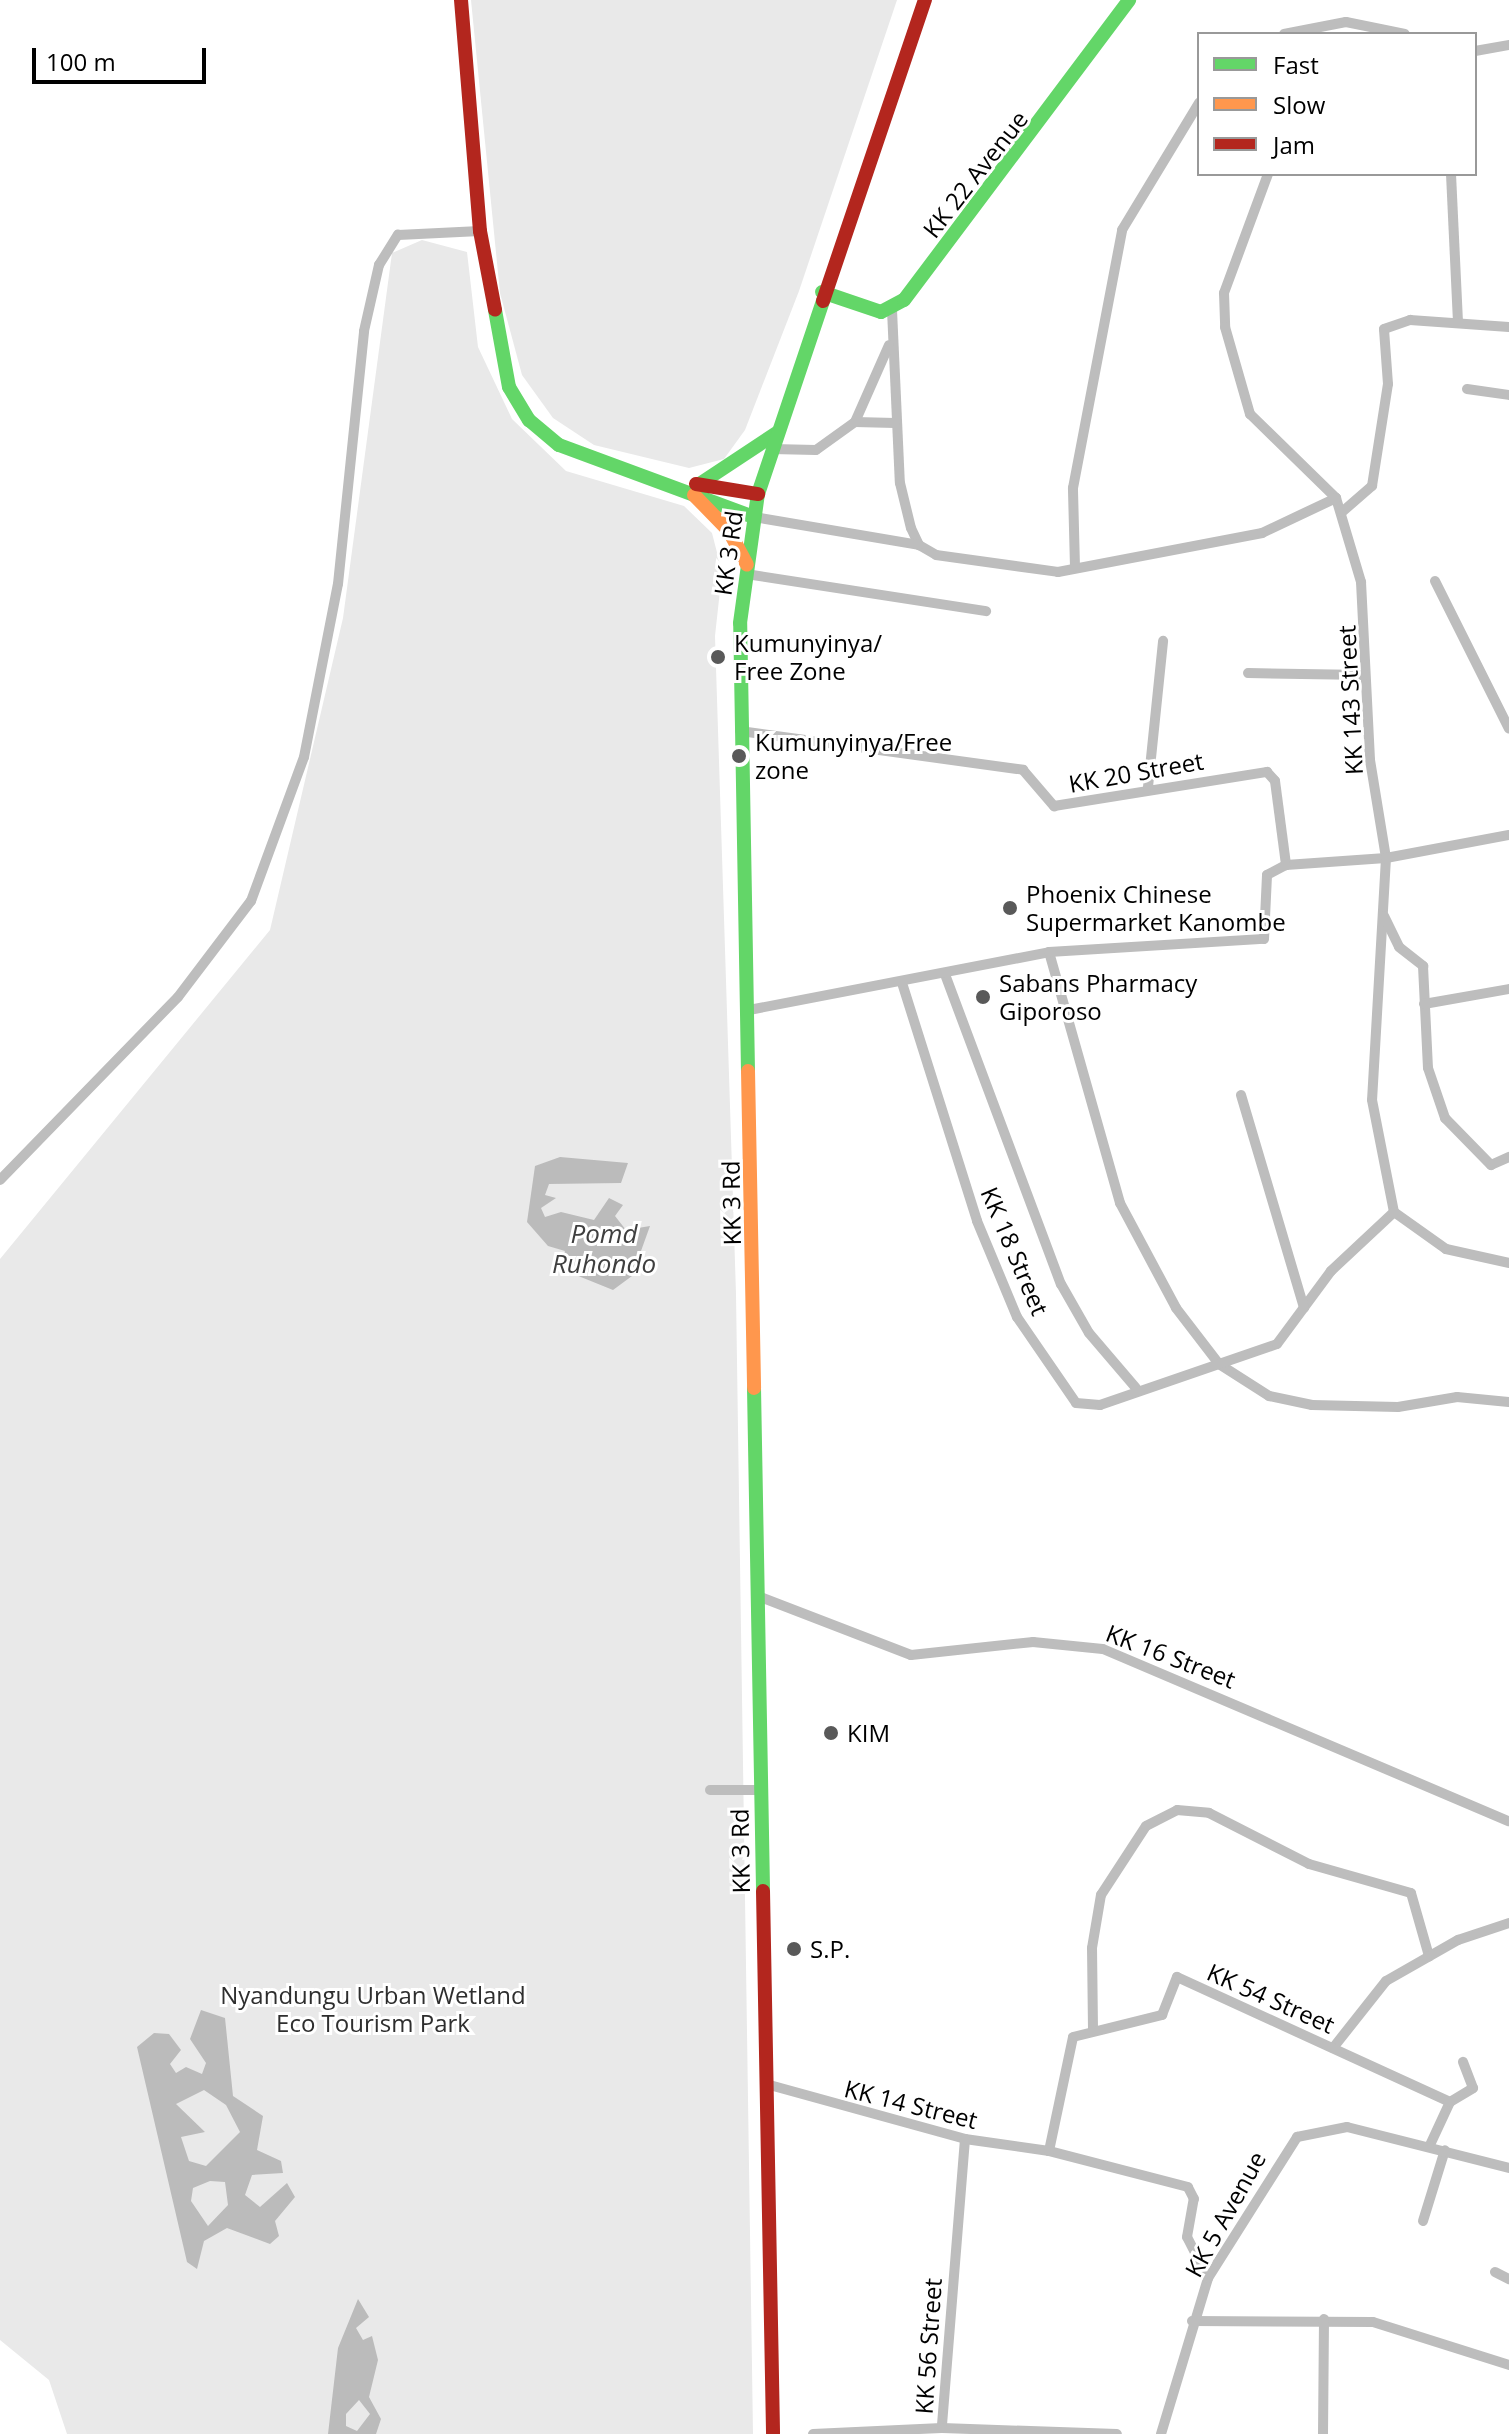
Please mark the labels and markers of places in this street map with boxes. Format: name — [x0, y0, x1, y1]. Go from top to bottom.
place label: Kumunyinya/ Free Zone — [734, 629, 882, 685]
marker: Kumunyinya/ Free Zone — [709, 648, 727, 666]
place label: Kumunyinya/Free zone — [755, 728, 952, 784]
marker: Kumunyinya/Free zone — [730, 747, 748, 765]
place label: Phoenix Chinese Supermarket Kanombe — [1026, 880, 1286, 936]
marker: Phoenix Chinese Supermarket Kanombe — [1001, 899, 1019, 917]
place label: Sabans Pharmacy Giporoso — [999, 969, 1197, 1025]
marker: Sabans Pharmacy Giporoso — [974, 988, 992, 1006]
place label: KIM — [847, 1719, 890, 1747]
marker: KIM — [822, 1724, 840, 1742]
place label: S.P. — [810, 1935, 850, 1963]
marker: S.P. — [785, 1940, 803, 1958]

